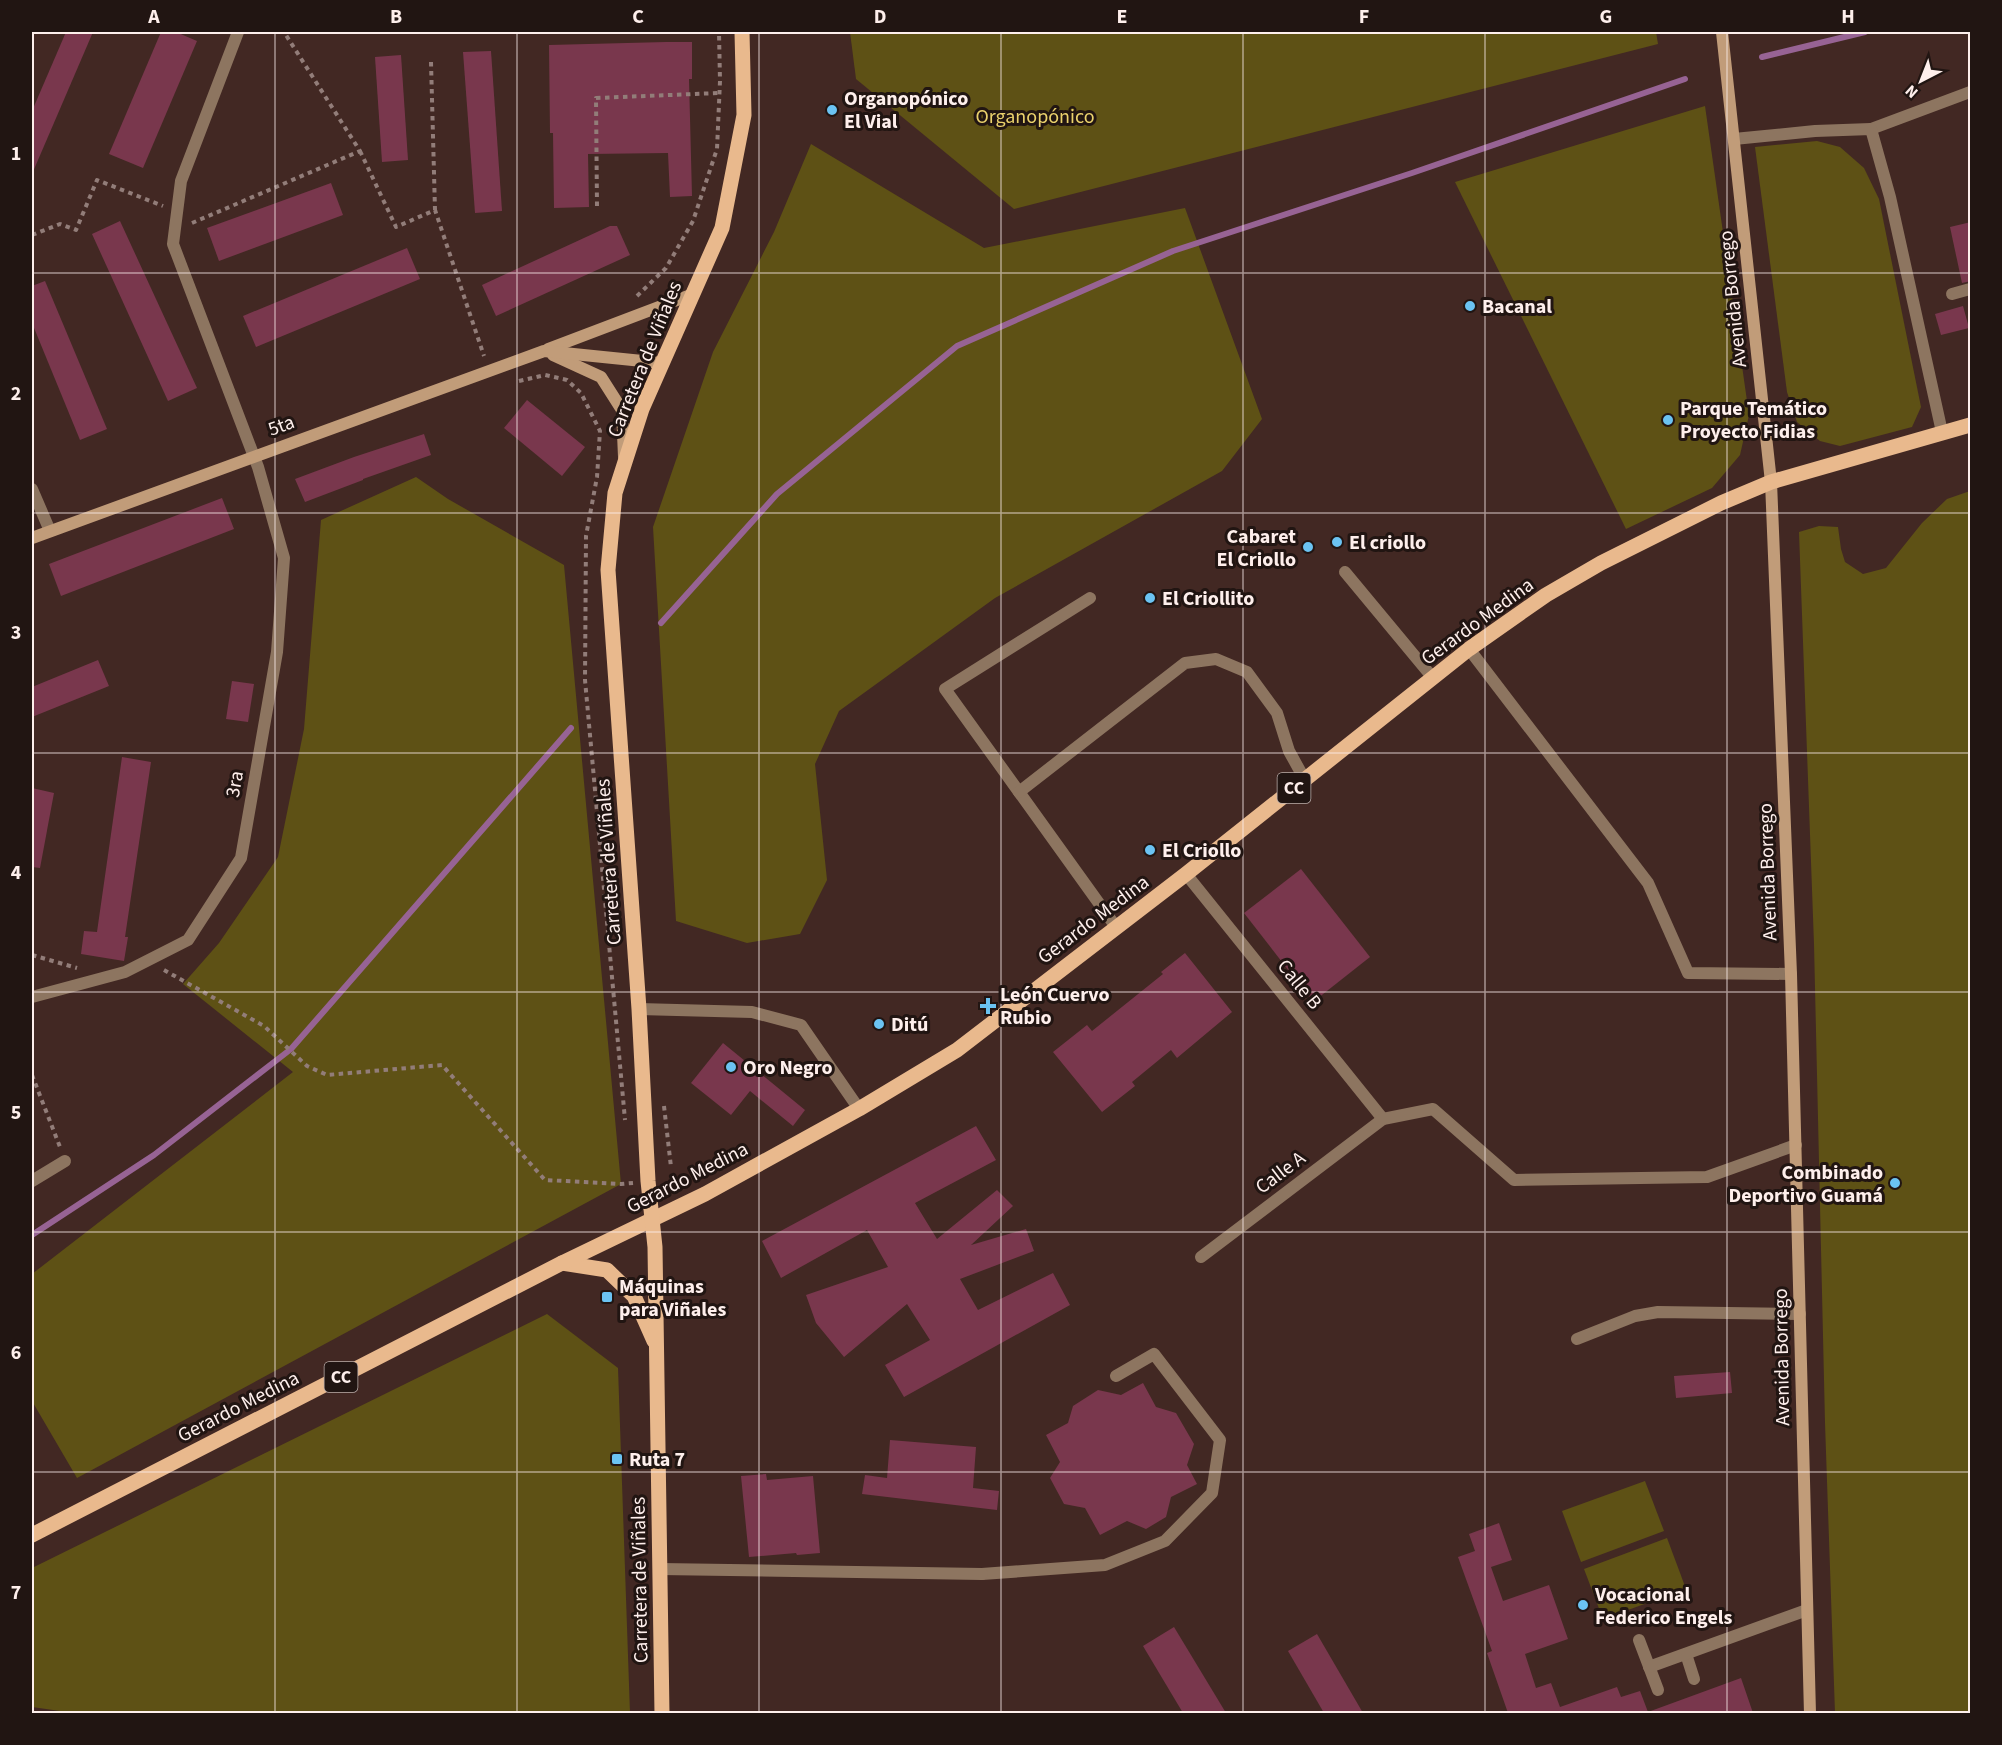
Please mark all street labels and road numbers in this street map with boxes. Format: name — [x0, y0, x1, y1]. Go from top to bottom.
street label: Avenida Borrego — [1712, 229, 1754, 369]
street label: Carretera de Viñales — [601, 277, 689, 442]
street label: 5ta — [264, 408, 299, 444]
street label: Gerardo Medina — [1416, 571, 1540, 672]
street label: 3ra — [219, 769, 251, 800]
road number: CC — [1278, 773, 1310, 803]
street label: Carretera de Viñales — [589, 778, 629, 946]
street label: Avenida Borrego — [1752, 803, 1784, 941]
street label: Gerardo Medina — [1032, 869, 1155, 971]
street label: Calle B — [1270, 954, 1328, 1016]
street label: Gerardo Medina — [622, 1135, 753, 1221]
street label: Calle A — [1250, 1145, 1312, 1201]
street label: Avenida Borrego — [1767, 1288, 1797, 1426]
road number: CC — [324, 1362, 358, 1392]
street label: Gerardo Medina — [173, 1364, 304, 1450]
street label: Carretera de Viñales — [625, 1496, 655, 1663]

